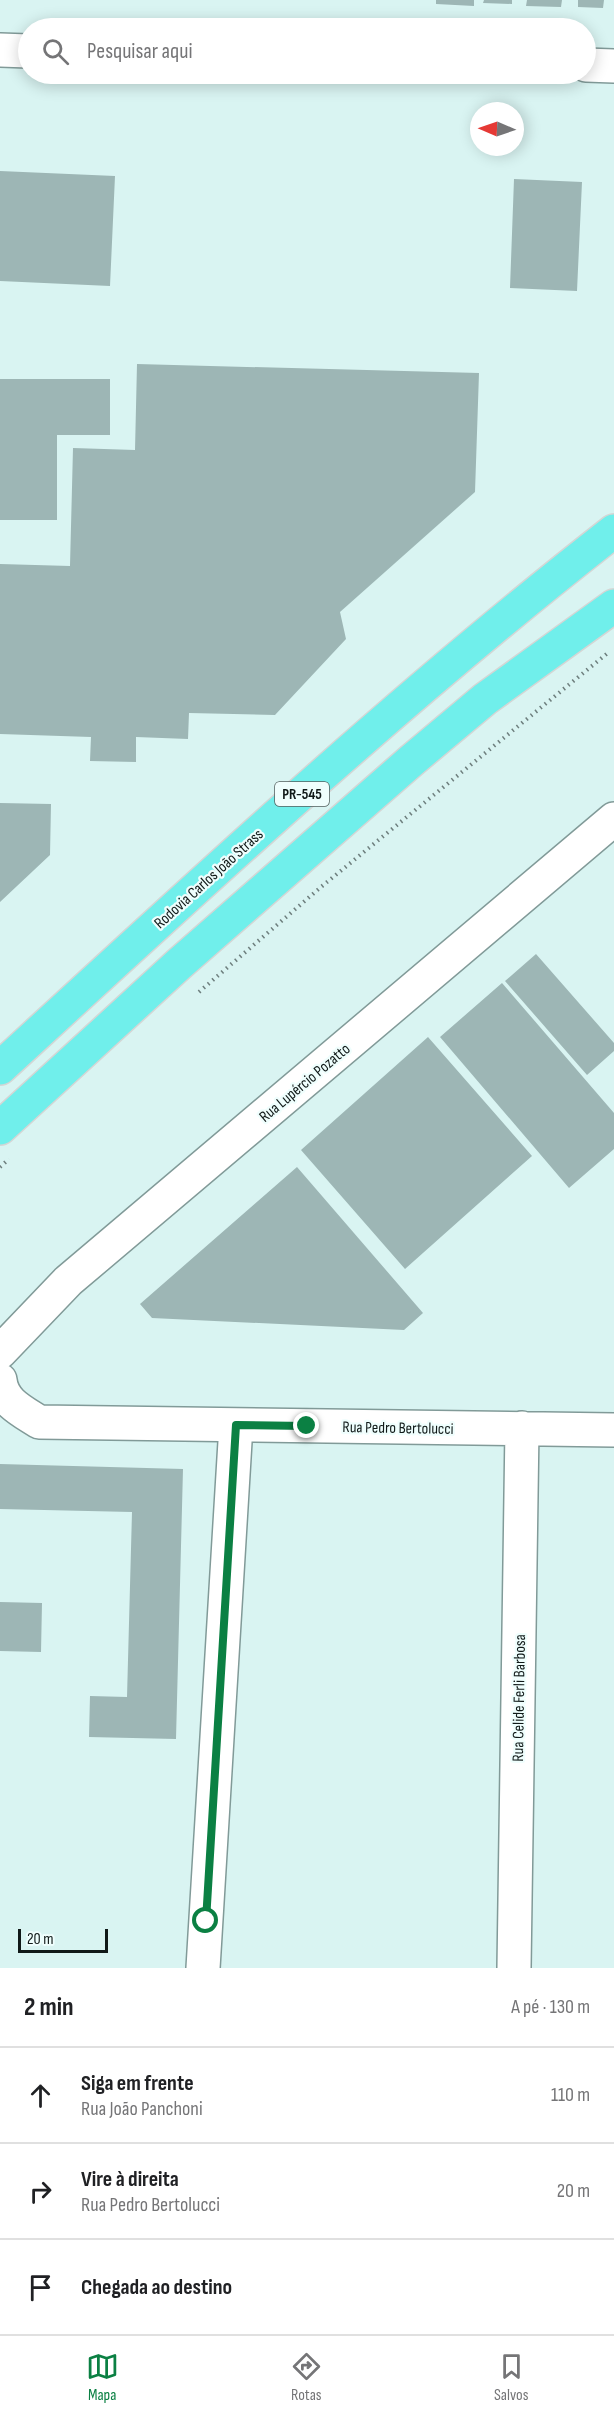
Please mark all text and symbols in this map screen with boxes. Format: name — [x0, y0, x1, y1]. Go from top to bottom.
search box — [18, 18, 596, 84]
icon: search — [39, 35, 72, 68]
text: Pesquisar aqui — [87, 38, 192, 65]
north arrow — [470, 102, 524, 156]
road number: PR-545 — [275, 782, 329, 806]
street label: Rodovia Carlos João Strass — [151, 825, 268, 933]
street label: Rua Lupércio Pozatto — [256, 1040, 354, 1127]
route end — [293, 1412, 319, 1438]
street label: Rua Pedro Bertolucci — [342, 1418, 454, 1439]
street label: Rua Celide Ferli Barbosa — [509, 1634, 530, 1762]
route start — [192, 1907, 218, 1933]
scale bar — [18, 1926, 108, 1954]
text: 20 m — [27, 1930, 54, 1949]
text: 2 min — [24, 1992, 74, 2023]
text: A pé · 130 m — [511, 1995, 590, 2019]
text: Siga em frente — [81, 2070, 194, 2097]
icon: ahead — [24, 2079, 57, 2112]
text: 110 m — [551, 2083, 590, 2107]
text: Rua João Panchoni — [81, 2097, 203, 2121]
text: Vire à direita — [81, 2166, 179, 2193]
icon: right — [24, 2175, 57, 2208]
text: 20 m — [557, 2179, 590, 2203]
text: Rua Pedro Bertolucci — [81, 2193, 220, 2217]
icon: arrive — [24, 2271, 57, 2304]
text: Chegada ao destino — [81, 2274, 232, 2301]
tab: Mapa — [86, 2350, 119, 2405]
tab: Rotas — [290, 2350, 323, 2405]
tab: Salvos — [494, 2350, 528, 2405]

